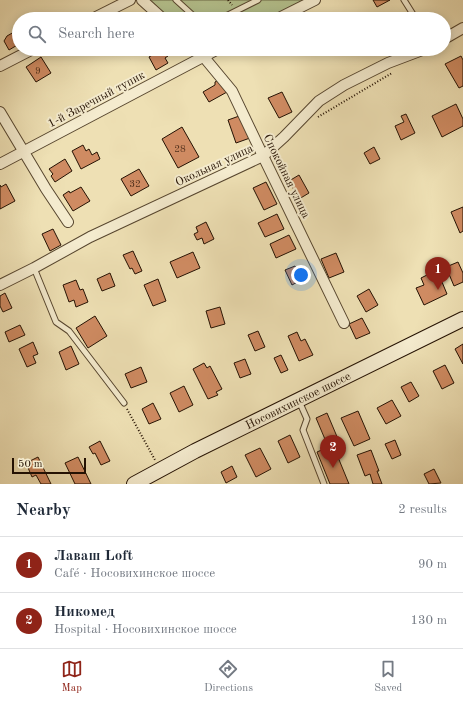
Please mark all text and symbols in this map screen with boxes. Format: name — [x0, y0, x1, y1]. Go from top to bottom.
search box — [12, 12, 451, 56]
icon: search — [26, 23, 48, 45]
text: Search here — [58, 27, 135, 42]
house number: 9 — [35, 66, 41, 76]
street label: 1-й Заречный тупик — [46, 69, 147, 130]
street label: Спокойная улица — [261, 133, 312, 220]
street label: Окольная улица — [174, 143, 255, 189]
house number: 28 — [174, 144, 186, 154]
house number: 32 — [129, 179, 141, 189]
pin: 1 — [425, 257, 451, 290]
your location — [291, 265, 311, 285]
street label: Носовихинское шоссе — [244, 370, 353, 432]
pin: 2 — [320, 435, 346, 468]
scale bar — [12, 456, 86, 475]
text: 50 m — [18, 459, 43, 470]
text: Nearby — [16, 502, 71, 519]
text: 2 results — [398, 503, 447, 516]
text: Лаваш Loft — [54, 549, 133, 564]
text: 1 — [25, 558, 33, 571]
text: 90 m — [418, 558, 447, 571]
text: Café · Носовихинское шоссе — [54, 567, 215, 580]
text: Никомед — [54, 605, 115, 620]
text: 2 — [25, 614, 33, 627]
text: 130 m — [410, 614, 447, 627]
text: Hospital · Носовихинское шоссе — [54, 623, 237, 636]
tab: Map — [61, 658, 83, 696]
tab: Directions — [204, 658, 253, 696]
tab: Saved — [374, 658, 402, 696]

